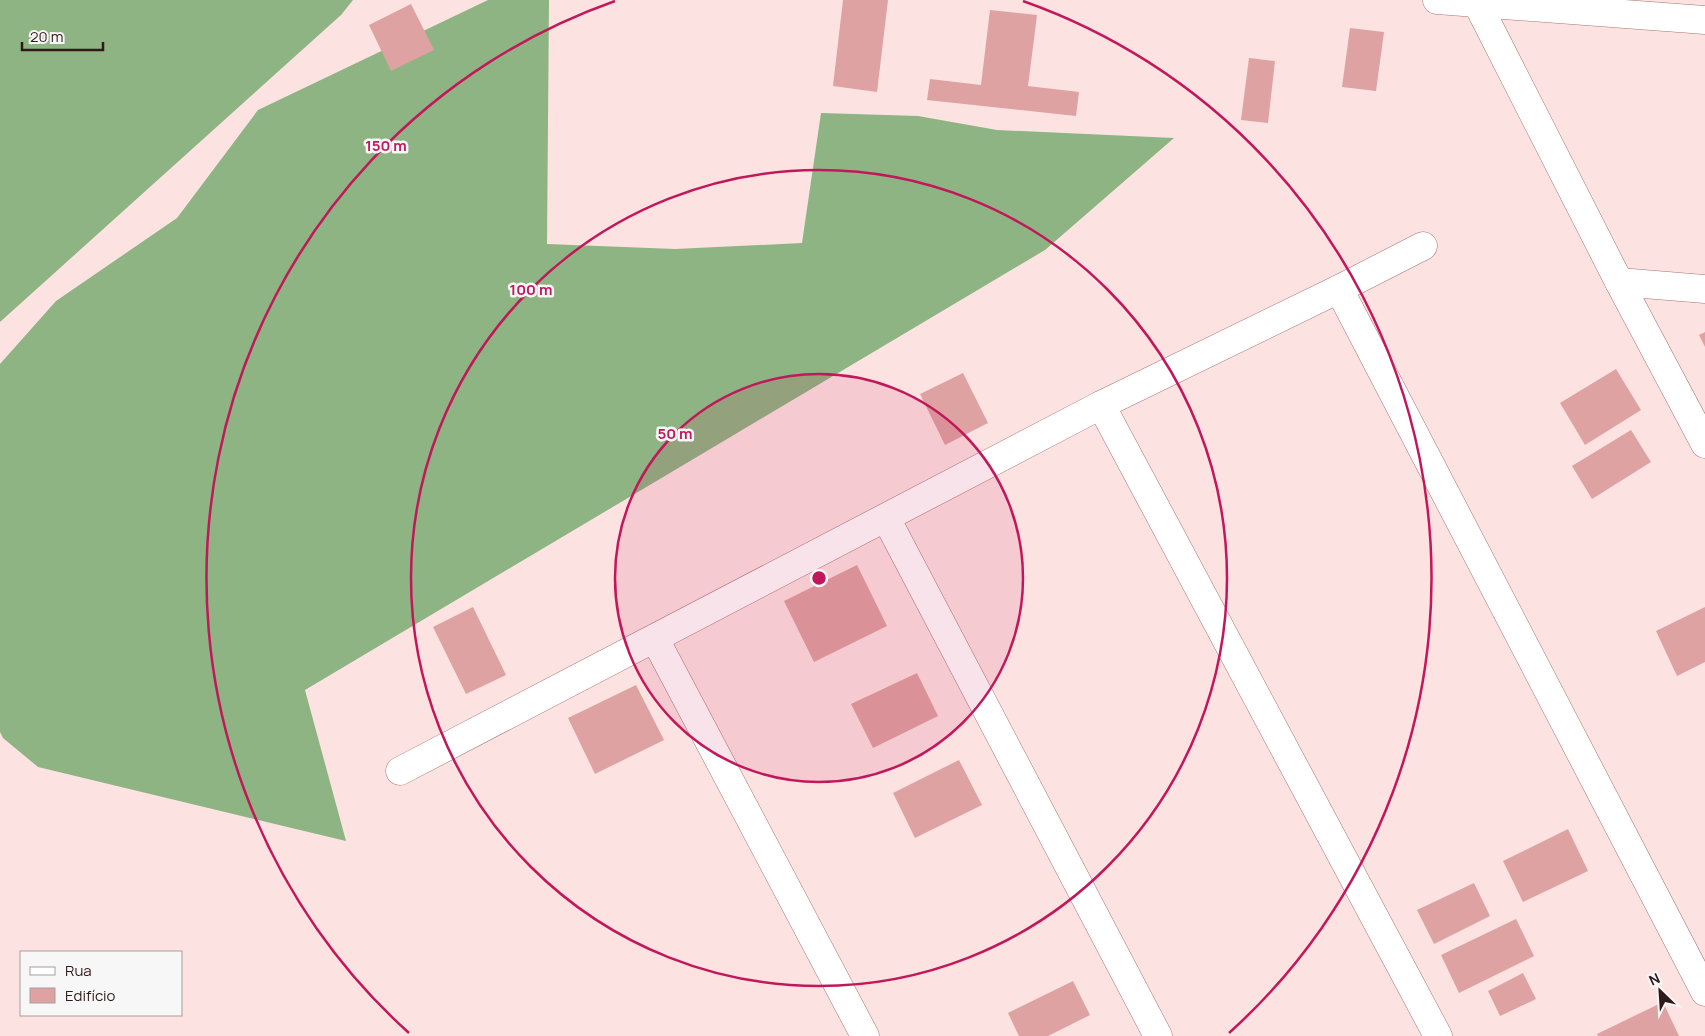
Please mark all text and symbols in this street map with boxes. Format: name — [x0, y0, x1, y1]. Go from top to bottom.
scale bar — [22, 20, 104, 52]
text: 20 m — [30, 26, 63, 47]
text: 150 m — [365, 135, 407, 156]
text: 100 m — [510, 279, 552, 300]
text: 50 m — [657, 423, 693, 444]
centre of rings — [810, 569, 828, 587]
legend — [20, 951, 182, 1016]
text: Rua — [65, 960, 92, 981]
north arrow — [1635, 966, 1685, 1016]
text: N — [1646, 968, 1663, 990]
text: Edifício — [65, 985, 116, 1006]

